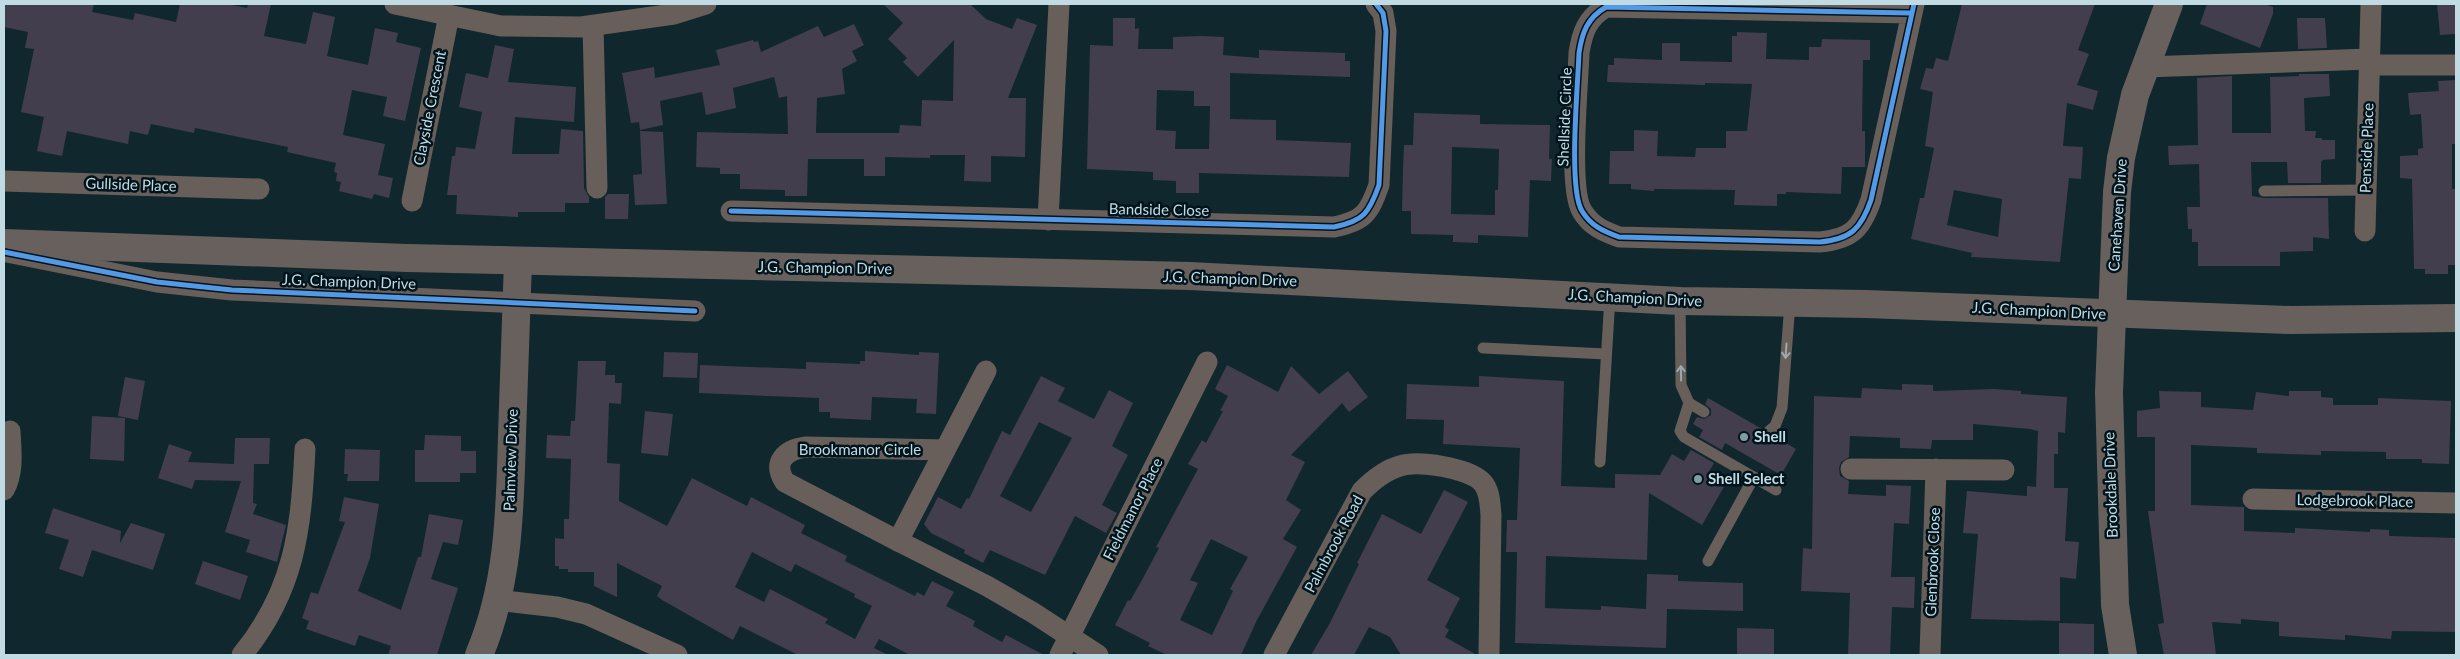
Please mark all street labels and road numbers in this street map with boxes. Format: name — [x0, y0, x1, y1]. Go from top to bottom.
street label: Clayside Crescent — [409, 48, 449, 167]
street label: Shellside Circle — [1553, 67, 1575, 167]
street label: Penside Place — [2355, 103, 2377, 193]
street label: Canehaven Drive — [2104, 158, 2130, 272]
street label: Gullside Place — [85, 173, 177, 195]
street label: Bandside Close — [1109, 199, 1210, 219]
street label: J.G. Champion Drive — [758, 257, 892, 277]
street label: J.G. Champion Drive — [1163, 267, 1298, 289]
street label: J.G. Champion Drive — [282, 270, 417, 292]
street label: J.G. Champion Drive — [1567, 284, 1703, 310]
street label: J.G. Champion Drive — [1971, 297, 2107, 323]
street label: Palmview Drive — [499, 409, 521, 511]
street label: Brookdale Drive — [2099, 432, 2121, 538]
street label: Brookmanor Circle — [799, 440, 921, 458]
street label: Fieldmanor Place — [1099, 454, 1166, 563]
street label: Lodgebrook Place — [2297, 490, 2414, 510]
street label: Palmbrook Road — [1300, 492, 1366, 595]
street label: Glenbrook Close — [1921, 507, 1943, 617]

